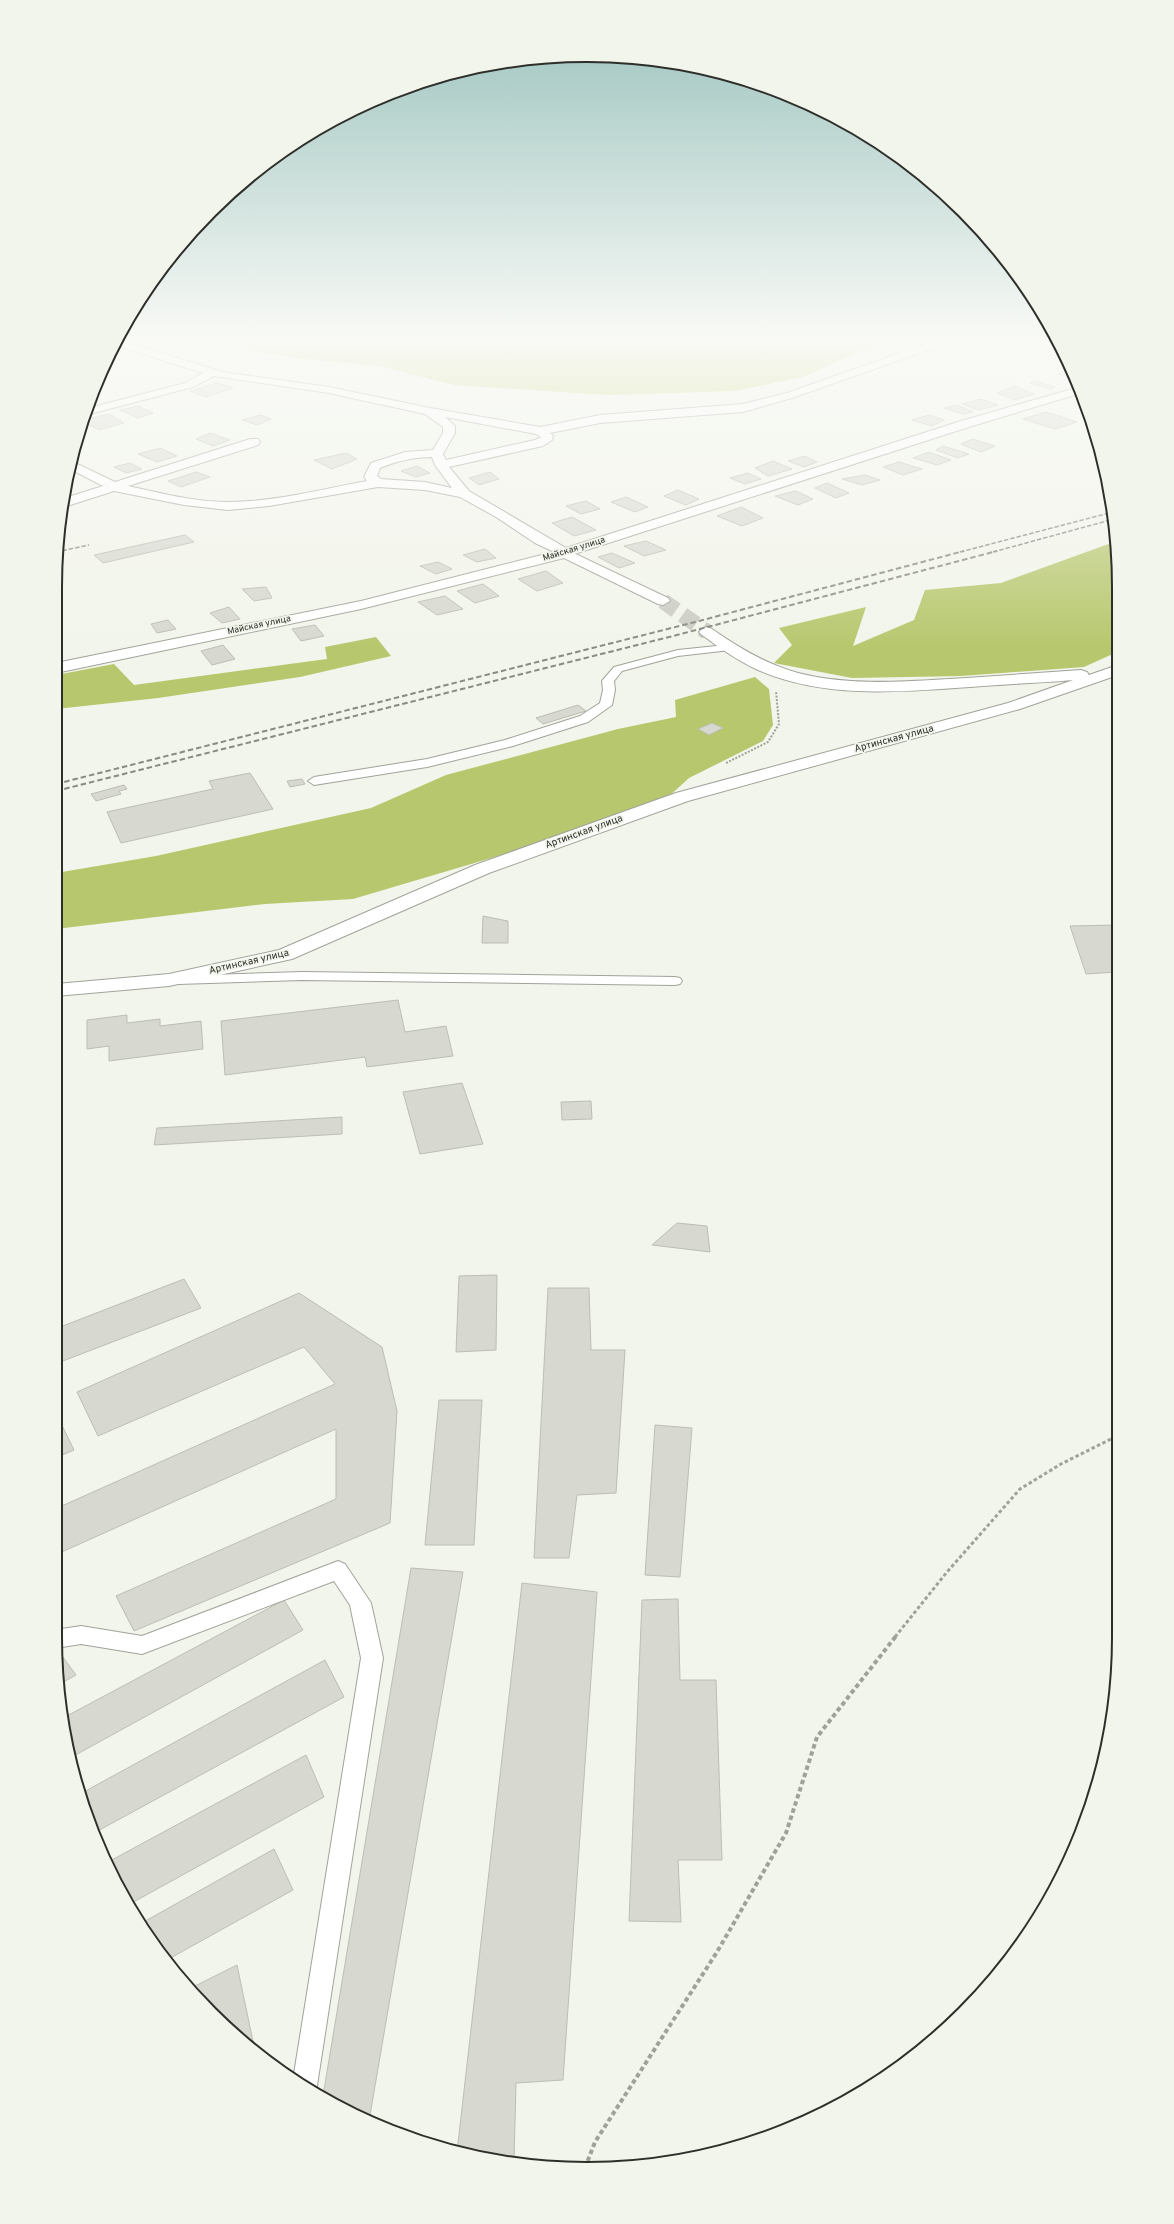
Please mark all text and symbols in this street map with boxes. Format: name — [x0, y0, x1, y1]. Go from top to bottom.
street label: Майская улица — [542, 534, 607, 564]
street label: Майская улица — [226, 613, 292, 637]
street label: Артинская улица — [853, 722, 935, 756]
street label: Артинская улица — [543, 812, 625, 852]
street label: Артинская улица — [208, 946, 290, 978]

